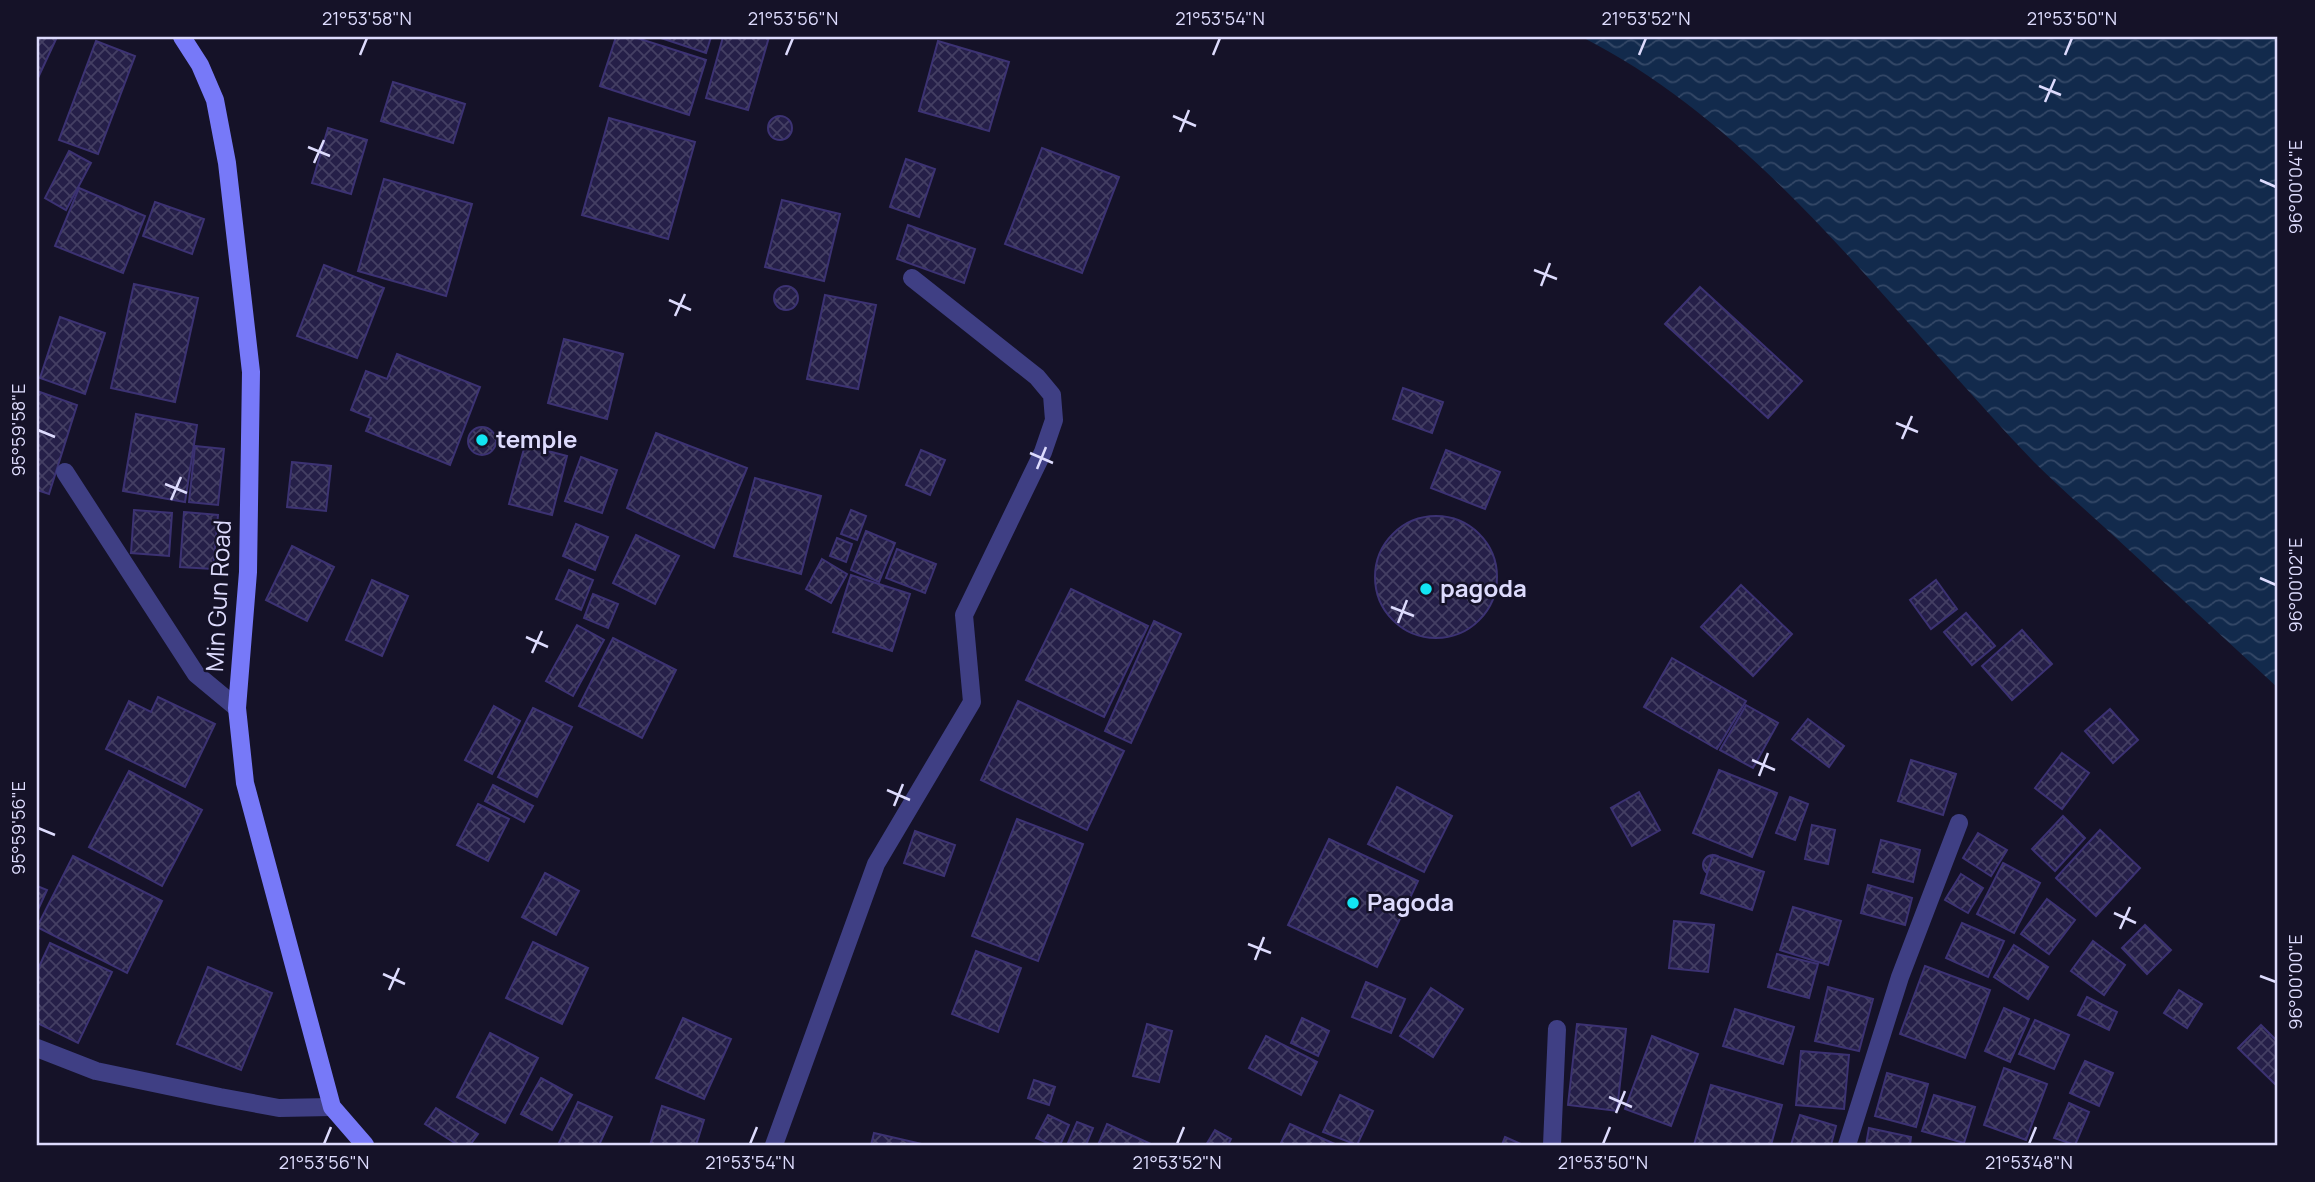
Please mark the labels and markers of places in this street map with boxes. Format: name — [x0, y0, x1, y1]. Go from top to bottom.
place label: temple — [496, 422, 577, 455]
marker: temple — [474, 432, 490, 448]
place label: pagoda — [1440, 571, 1527, 604]
marker: pagoda — [1418, 581, 1434, 597]
place label: Pagoda — [1367, 885, 1454, 918]
marker: Pagoda — [1345, 895, 1361, 911]

